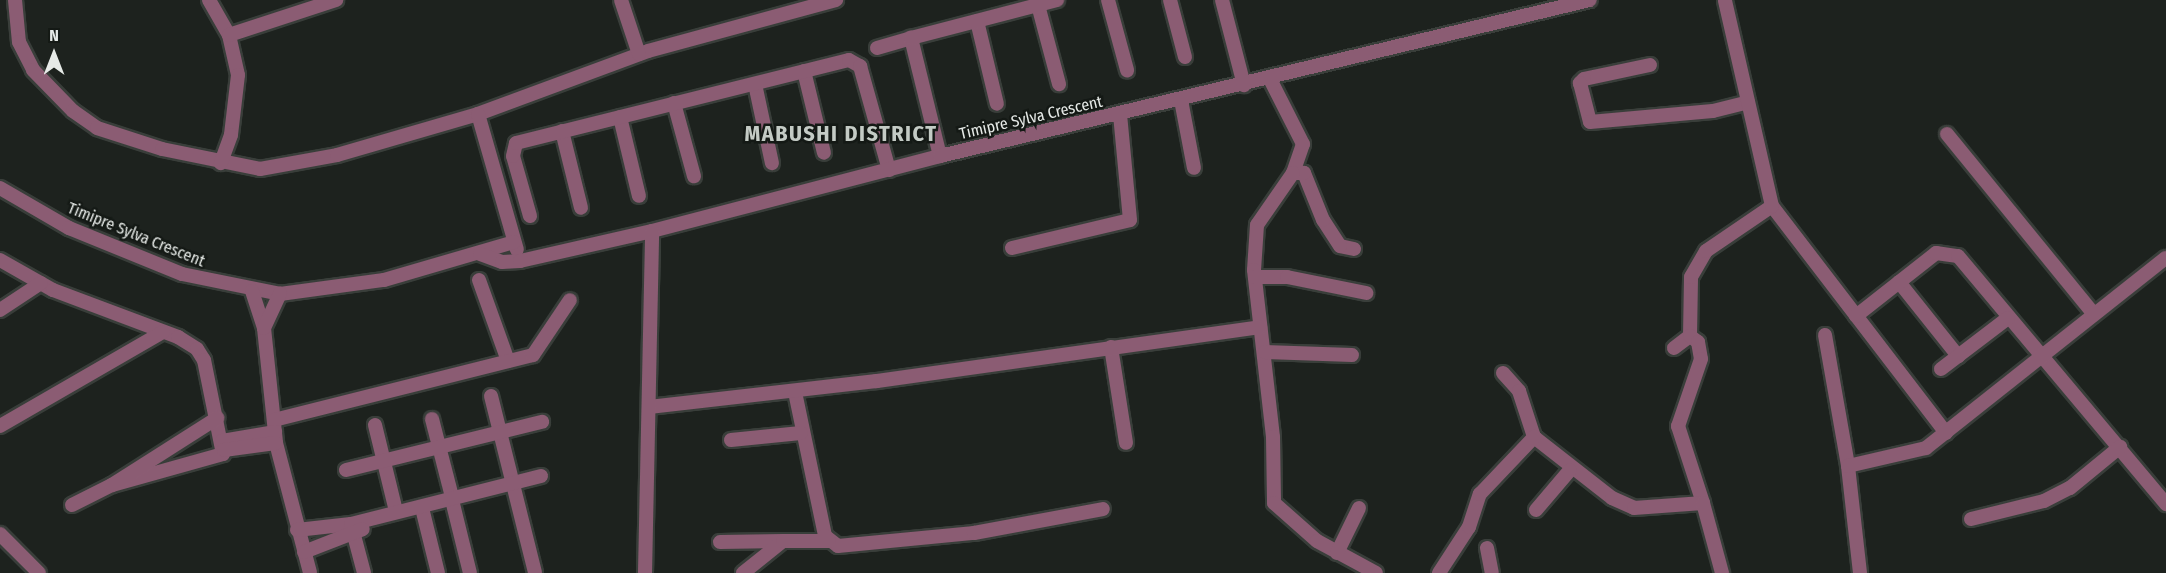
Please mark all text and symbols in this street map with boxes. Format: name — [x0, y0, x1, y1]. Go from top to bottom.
north arrow — [24, 24, 84, 84]
text: N — [49, 26, 59, 45]
street label: Timipre Sylva Crescent — [958, 92, 1104, 144]
district label: MABUSHI DISTRICT — [744, 121, 938, 147]
street label: Timipre Sylva Crescent — [65, 199, 207, 271]

